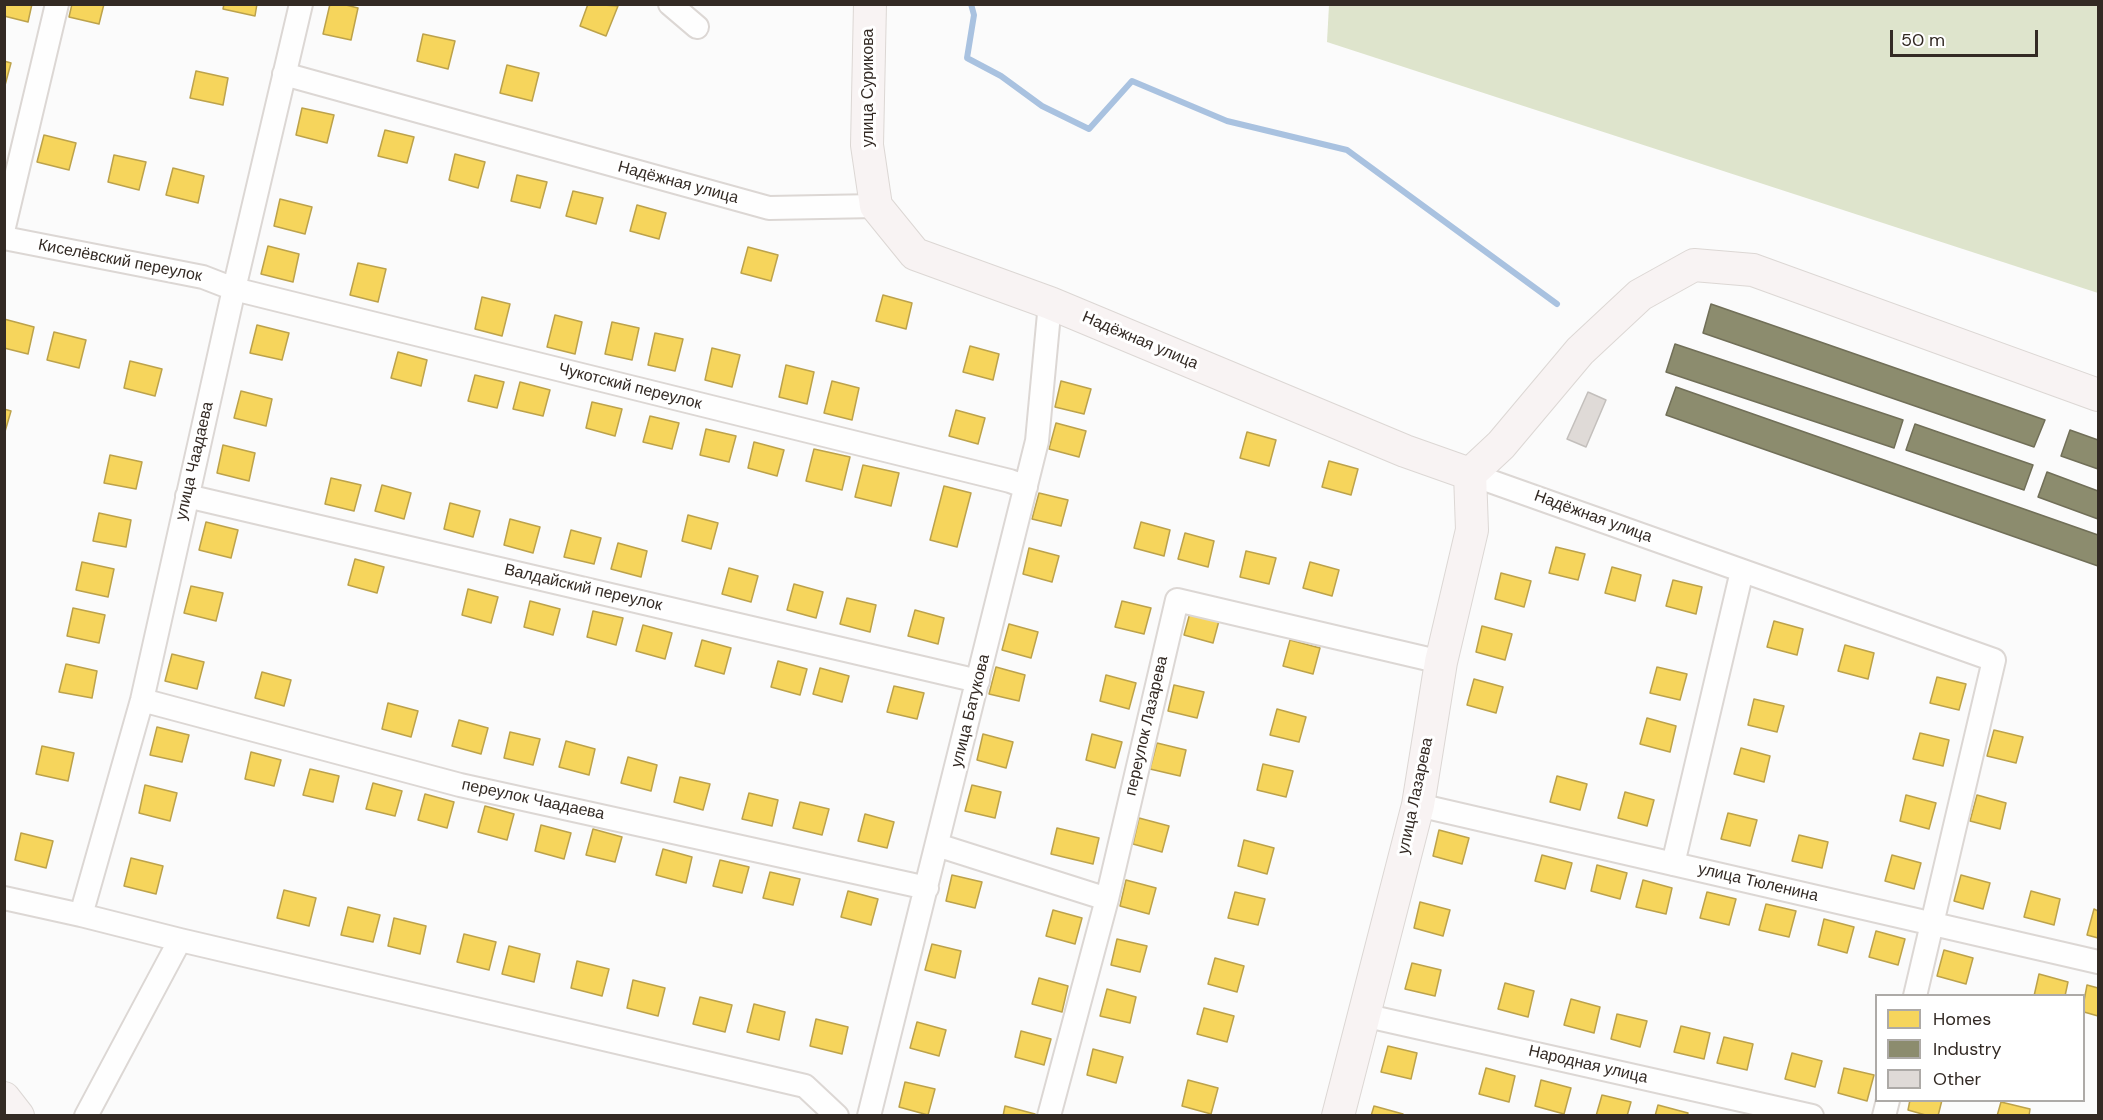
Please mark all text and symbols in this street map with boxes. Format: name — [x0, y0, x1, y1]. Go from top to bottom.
scale bar — [1893, 18, 2042, 56]
text: 50 m — [1901, 28, 1945, 52]
street label: улица Сурикова — [859, 29, 879, 147]
street label: Надёжная улица — [616, 158, 740, 208]
street label: Киселёвский переулок — [36, 236, 204, 286]
street label: Надёжная улица — [1079, 308, 1201, 374]
street label: Чукотский переулок — [556, 360, 704, 414]
street label: улица Чаадаева — [172, 400, 218, 522]
street label: Надёжная улица — [1531, 487, 1655, 547]
street label: Валдайский переулок — [502, 560, 664, 616]
street label: улица Батукова — [948, 652, 994, 770]
street label: переулок Лазарева — [1122, 654, 1172, 798]
street label: улица Лазарева — [1394, 736, 1438, 856]
street label: переулок Чаадаева — [460, 776, 606, 824]
street label: улица Тюленина — [1696, 860, 1820, 906]
legend — [1875, 994, 2085, 1102]
text: Homes — [1933, 1007, 1991, 1031]
text: Industry — [1933, 1037, 2002, 1061]
street label: Народная улица — [1526, 1042, 1650, 1088]
text: Other — [1933, 1067, 1981, 1091]

